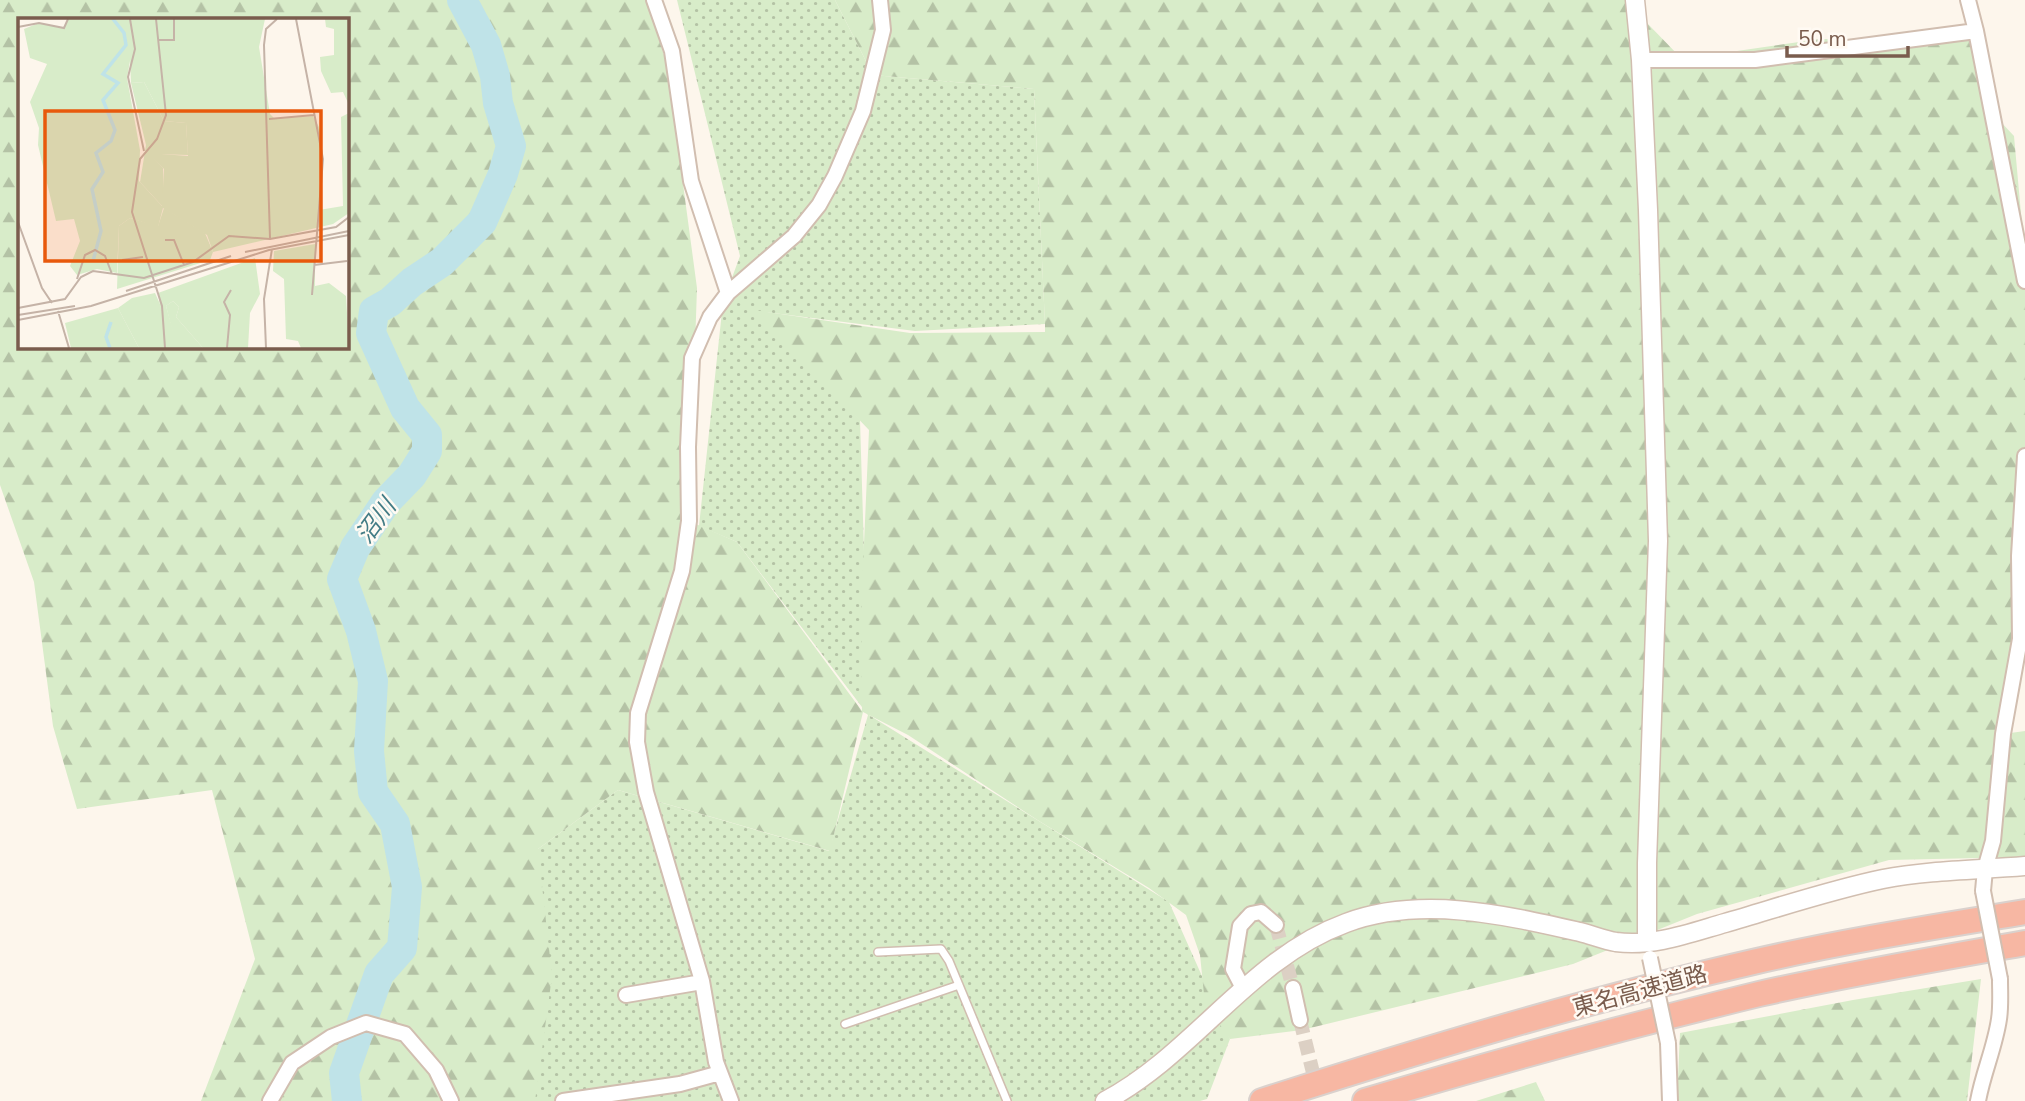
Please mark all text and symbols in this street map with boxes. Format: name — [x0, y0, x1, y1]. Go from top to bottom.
scale bar — [1787, 14, 1908, 58]
inset map — [18, 18, 348, 348]
text: 50 m — [1798, 25, 1847, 53]
water label: 沼川 — [349, 490, 405, 550]
street label: 東名高速道路 — [1569, 958, 1711, 1024]

